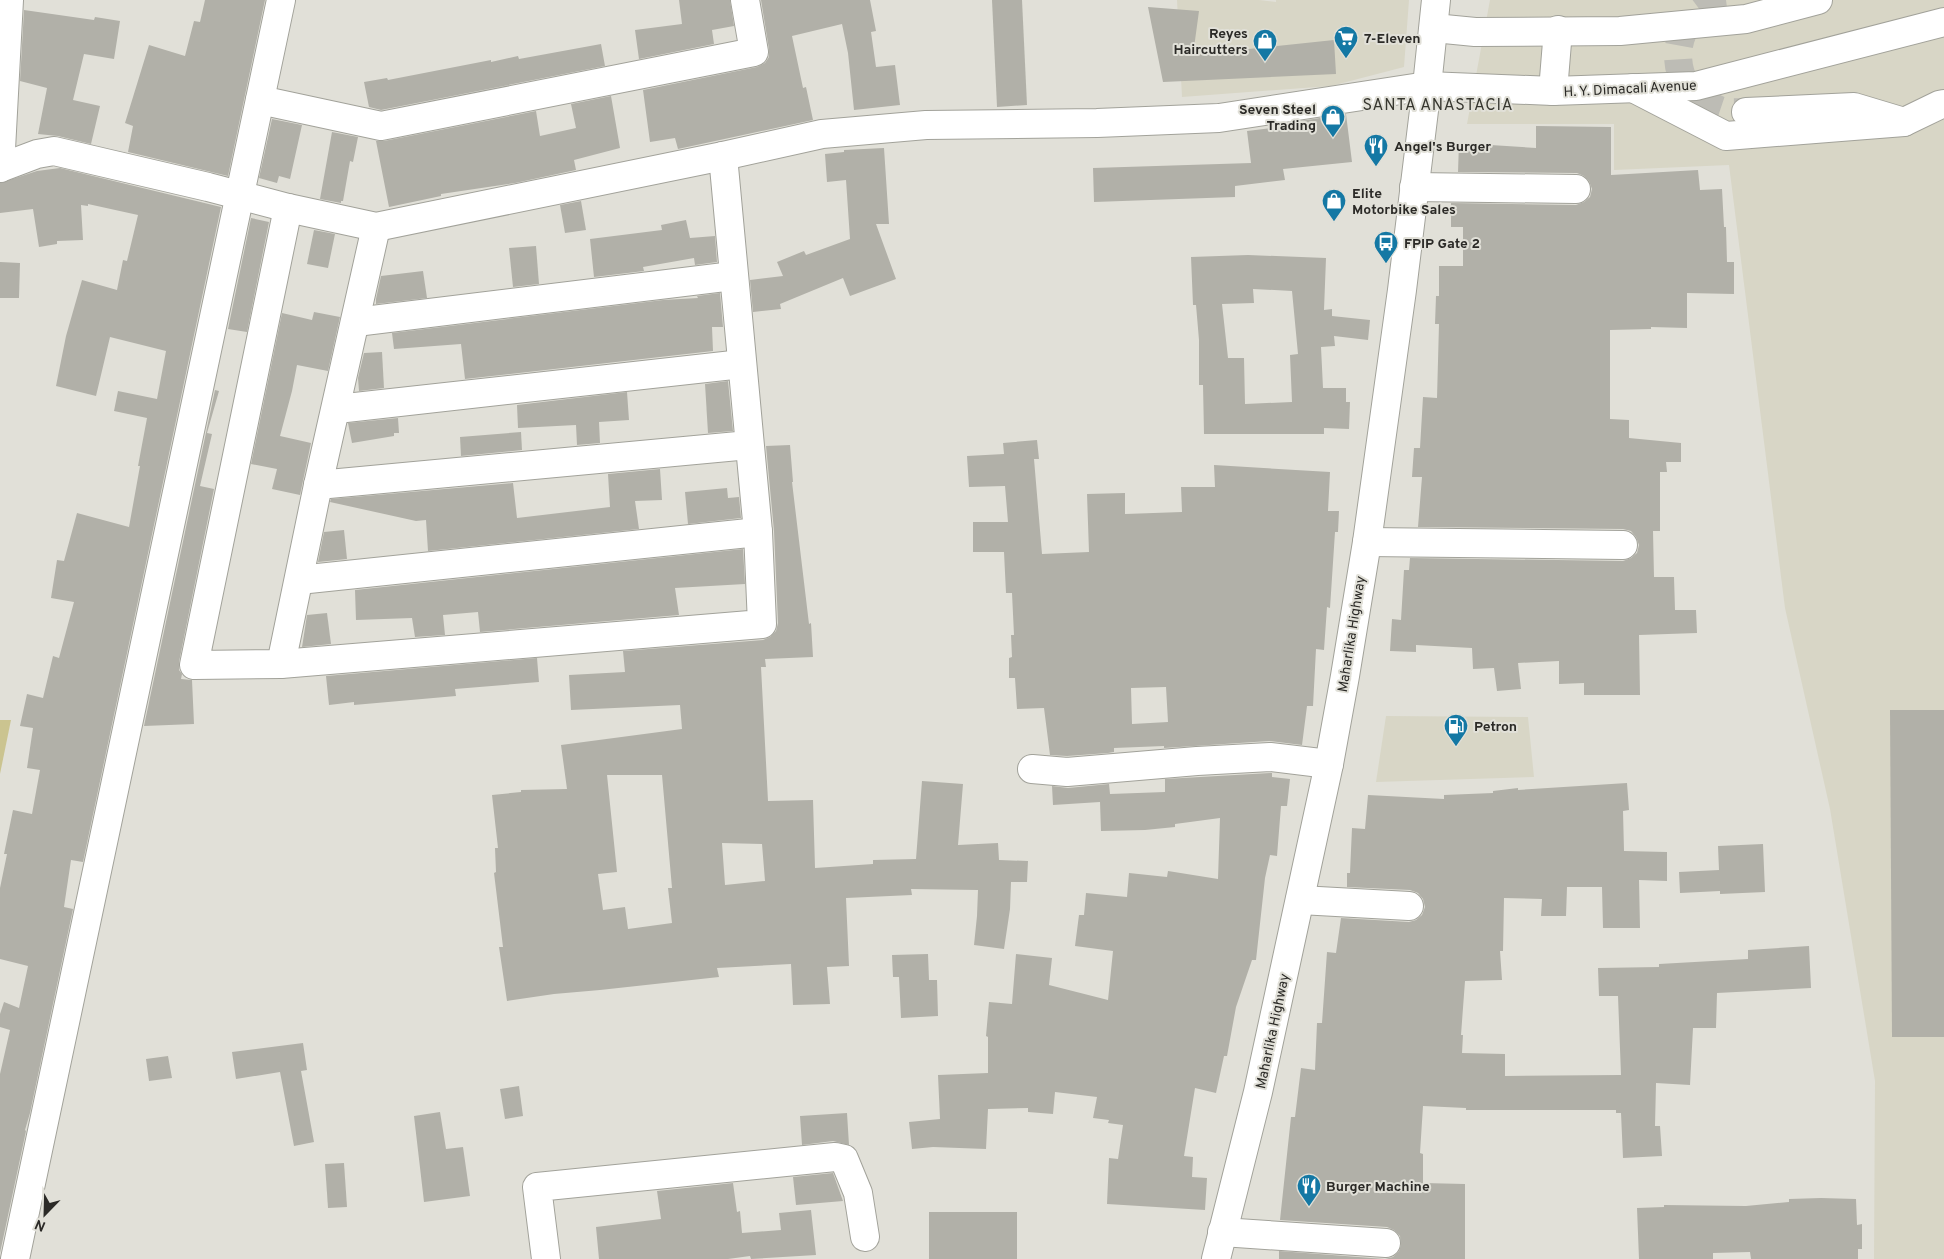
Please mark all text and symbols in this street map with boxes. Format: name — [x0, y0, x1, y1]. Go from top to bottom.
supermarket icon: 7-Eleven — [1333, 25, 1359, 59]
place label: Reyes Haircutters — [1173, 26, 1248, 59]
shop icon: Reyes Haircutters — [1252, 28, 1278, 62]
place label: 7-Eleven — [1364, 31, 1421, 48]
street label: H. Y. Dimacali Avenue — [1563, 78, 1697, 101]
district label: SANTA ANASTACIA — [1362, 96, 1514, 116]
place label: Seven Steel Trading — [1239, 102, 1316, 135]
shop icon: Seven Steel Trading — [1320, 104, 1346, 138]
restaurant icon: Angel's Burger — [1363, 133, 1389, 167]
place label: Angel's Burger — [1394, 139, 1491, 156]
place label: Elite Motorbike Sales — [1352, 186, 1456, 219]
shop icon: Elite Motorbike Sales — [1321, 188, 1347, 222]
bus stop icon: FPIP Gate 2 — [1373, 230, 1399, 264]
place label: FPIP Gate 2 — [1404, 236, 1480, 253]
street label: Maharlika Highway — [1335, 575, 1370, 694]
fuel station icon: Petron — [1443, 713, 1469, 747]
place label: Petron — [1474, 719, 1517, 736]
street label: Maharlika Highway — [1253, 972, 1294, 1091]
restaurant icon: Burger Machine — [1296, 1173, 1322, 1207]
place label: Burger Machine — [1326, 1179, 1430, 1196]
north arrow — [20, 1189, 70, 1239]
text: N — [33, 1215, 48, 1234]

